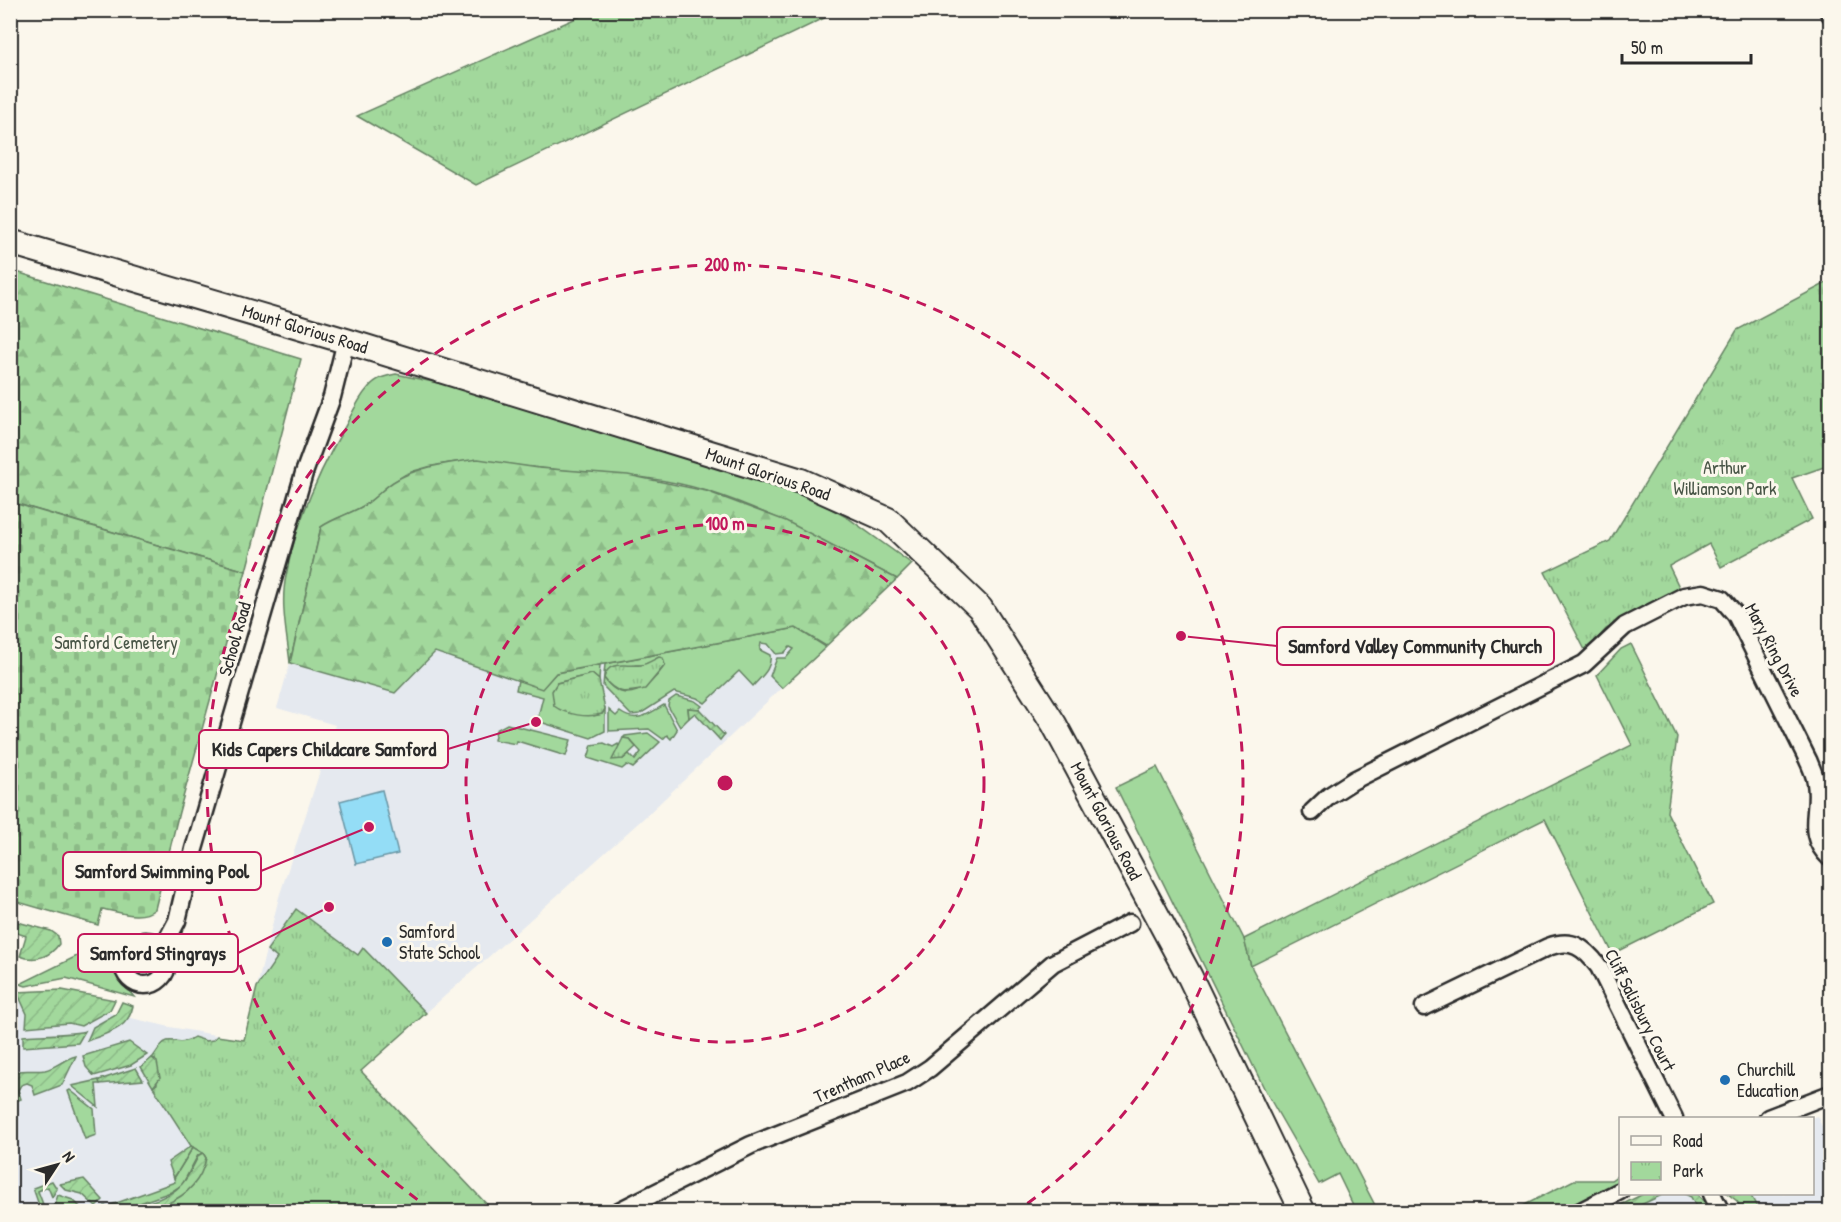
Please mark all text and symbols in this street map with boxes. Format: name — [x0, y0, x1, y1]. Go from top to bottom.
scale bar — [1622, 27, 1751, 65]
text: 50 m — [1631, 35, 1663, 60]
text: 200 m — [705, 252, 745, 277]
street label: Mount Glorious Road — [239, 298, 371, 360]
street label: Mount Glorious Road — [702, 440, 834, 507]
park label: Arthur Williamson Park — [1674, 455, 1777, 501]
text: 100 m — [705, 511, 745, 536]
street label: School Road — [212, 599, 257, 679]
street label: Mary Ring Drive — [1739, 599, 1810, 701]
callout: Samford Valley Community Church — [1277, 627, 1554, 665]
park label: Samford Cemetery — [54, 630, 178, 655]
text: Samford Valley Community Church — [1288, 632, 1542, 660]
callout: Kids Capers Childcare Samford — [199, 730, 448, 768]
text: Kids Capers Childcare Samford — [212, 735, 436, 763]
street label: Mount Glorious Road — [1065, 757, 1148, 884]
centre of rings — [715, 773, 735, 793]
callout: Samford Swimming Pool — [63, 852, 261, 890]
text: Samford Swimming Pool — [75, 857, 250, 885]
place label: Samford State School — [399, 919, 480, 965]
callout: Samford Stingrays — [78, 934, 238, 972]
marker: Samford State School — [380, 935, 394, 949]
text: Samford Stingrays — [90, 939, 226, 967]
street label: Cliff Salisbury Court — [1599, 944, 1682, 1076]
street label: Trentham Place — [810, 1044, 914, 1109]
place label: Churchill Education — [1737, 1057, 1799, 1103]
marker: Churchill Education — [1718, 1073, 1732, 1087]
legend — [1619, 1117, 1814, 1195]
text: Road — [1673, 1128, 1703, 1153]
north arrow — [27, 1135, 87, 1195]
text: N — [58, 1146, 81, 1166]
text: Park — [1673, 1158, 1704, 1183]

